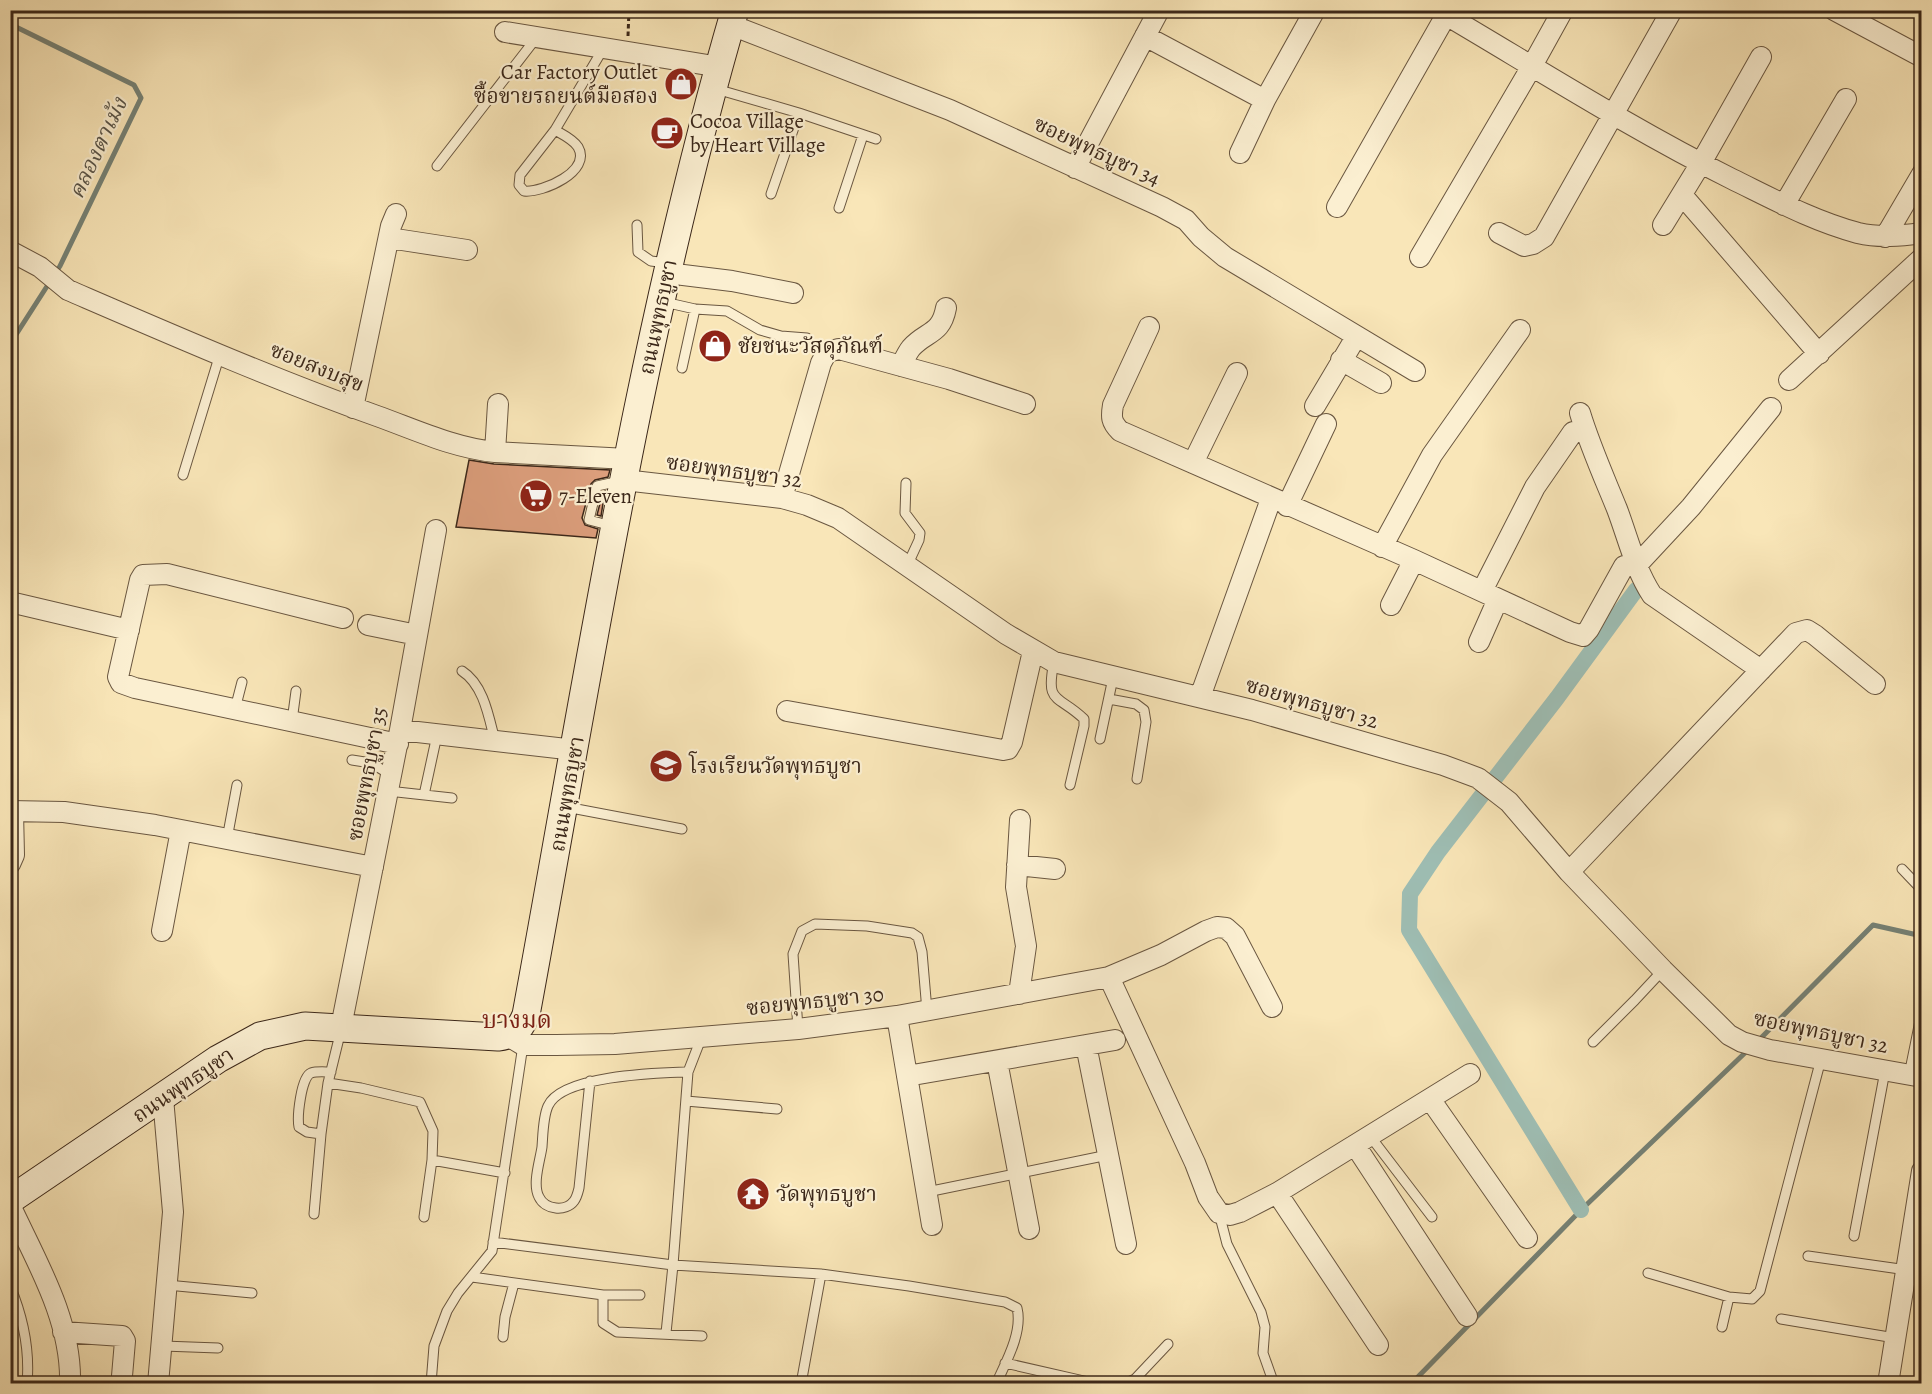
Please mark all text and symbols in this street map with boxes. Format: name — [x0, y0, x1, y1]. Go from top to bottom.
place label: Car Factory Outlet ซื้อขายรถยนต์มือสอง — [474, 58, 658, 110]
shop icon: Car Factory Outlet ซื้อขายรถยนต์มือสอง — [663, 66, 699, 102]
water label: คลองตาเม้ง — [61, 91, 135, 204]
place label: Cocoa Village by Heart Village — [690, 107, 825, 159]
street label: ซอยพุทธบูชา 34 — [1029, 109, 1165, 193]
cafe icon: Cocoa Village by Heart Village — [649, 115, 685, 151]
street label: ถนนพุทธบูชา — [632, 257, 684, 377]
shop icon: ชัยชนะวัสดุภัณฑ์ — [697, 328, 733, 364]
place label: ชัยชนะวัสดุภัณฑ์ — [738, 332, 883, 360]
street label: ซอยสงบสุข — [266, 336, 368, 398]
street label: ซอยพุทธบูชา 32 — [664, 448, 804, 494]
supermarket icon: 7-Eleven — [518, 478, 554, 514]
place label: 7-Eleven — [559, 482, 632, 510]
street label: ซอยพุทธบูชา 32 — [1242, 671, 1382, 735]
street label: ซอยพุทธบูชา 35 — [340, 705, 394, 843]
street label: ถนนพุทธบูชา — [543, 734, 591, 854]
school or university icon: โรงเรียนวัดพุทธบูชา — [648, 748, 684, 784]
place label: โรงเรียนวัดพุทธบูชา — [688, 751, 862, 780]
street label: ซอยพุทธบูชา 30 — [745, 980, 885, 1022]
district label: บางมด — [482, 1004, 552, 1036]
street label: ซอยพุทธบูชา 32 — [1751, 1004, 1891, 1060]
street label: ถนนพุทธบูชา — [127, 1041, 239, 1129]
temple icon: วัดพุทธบูชา — [735, 1176, 771, 1212]
place label: วัดพุทธบูชา — [776, 1180, 877, 1208]

